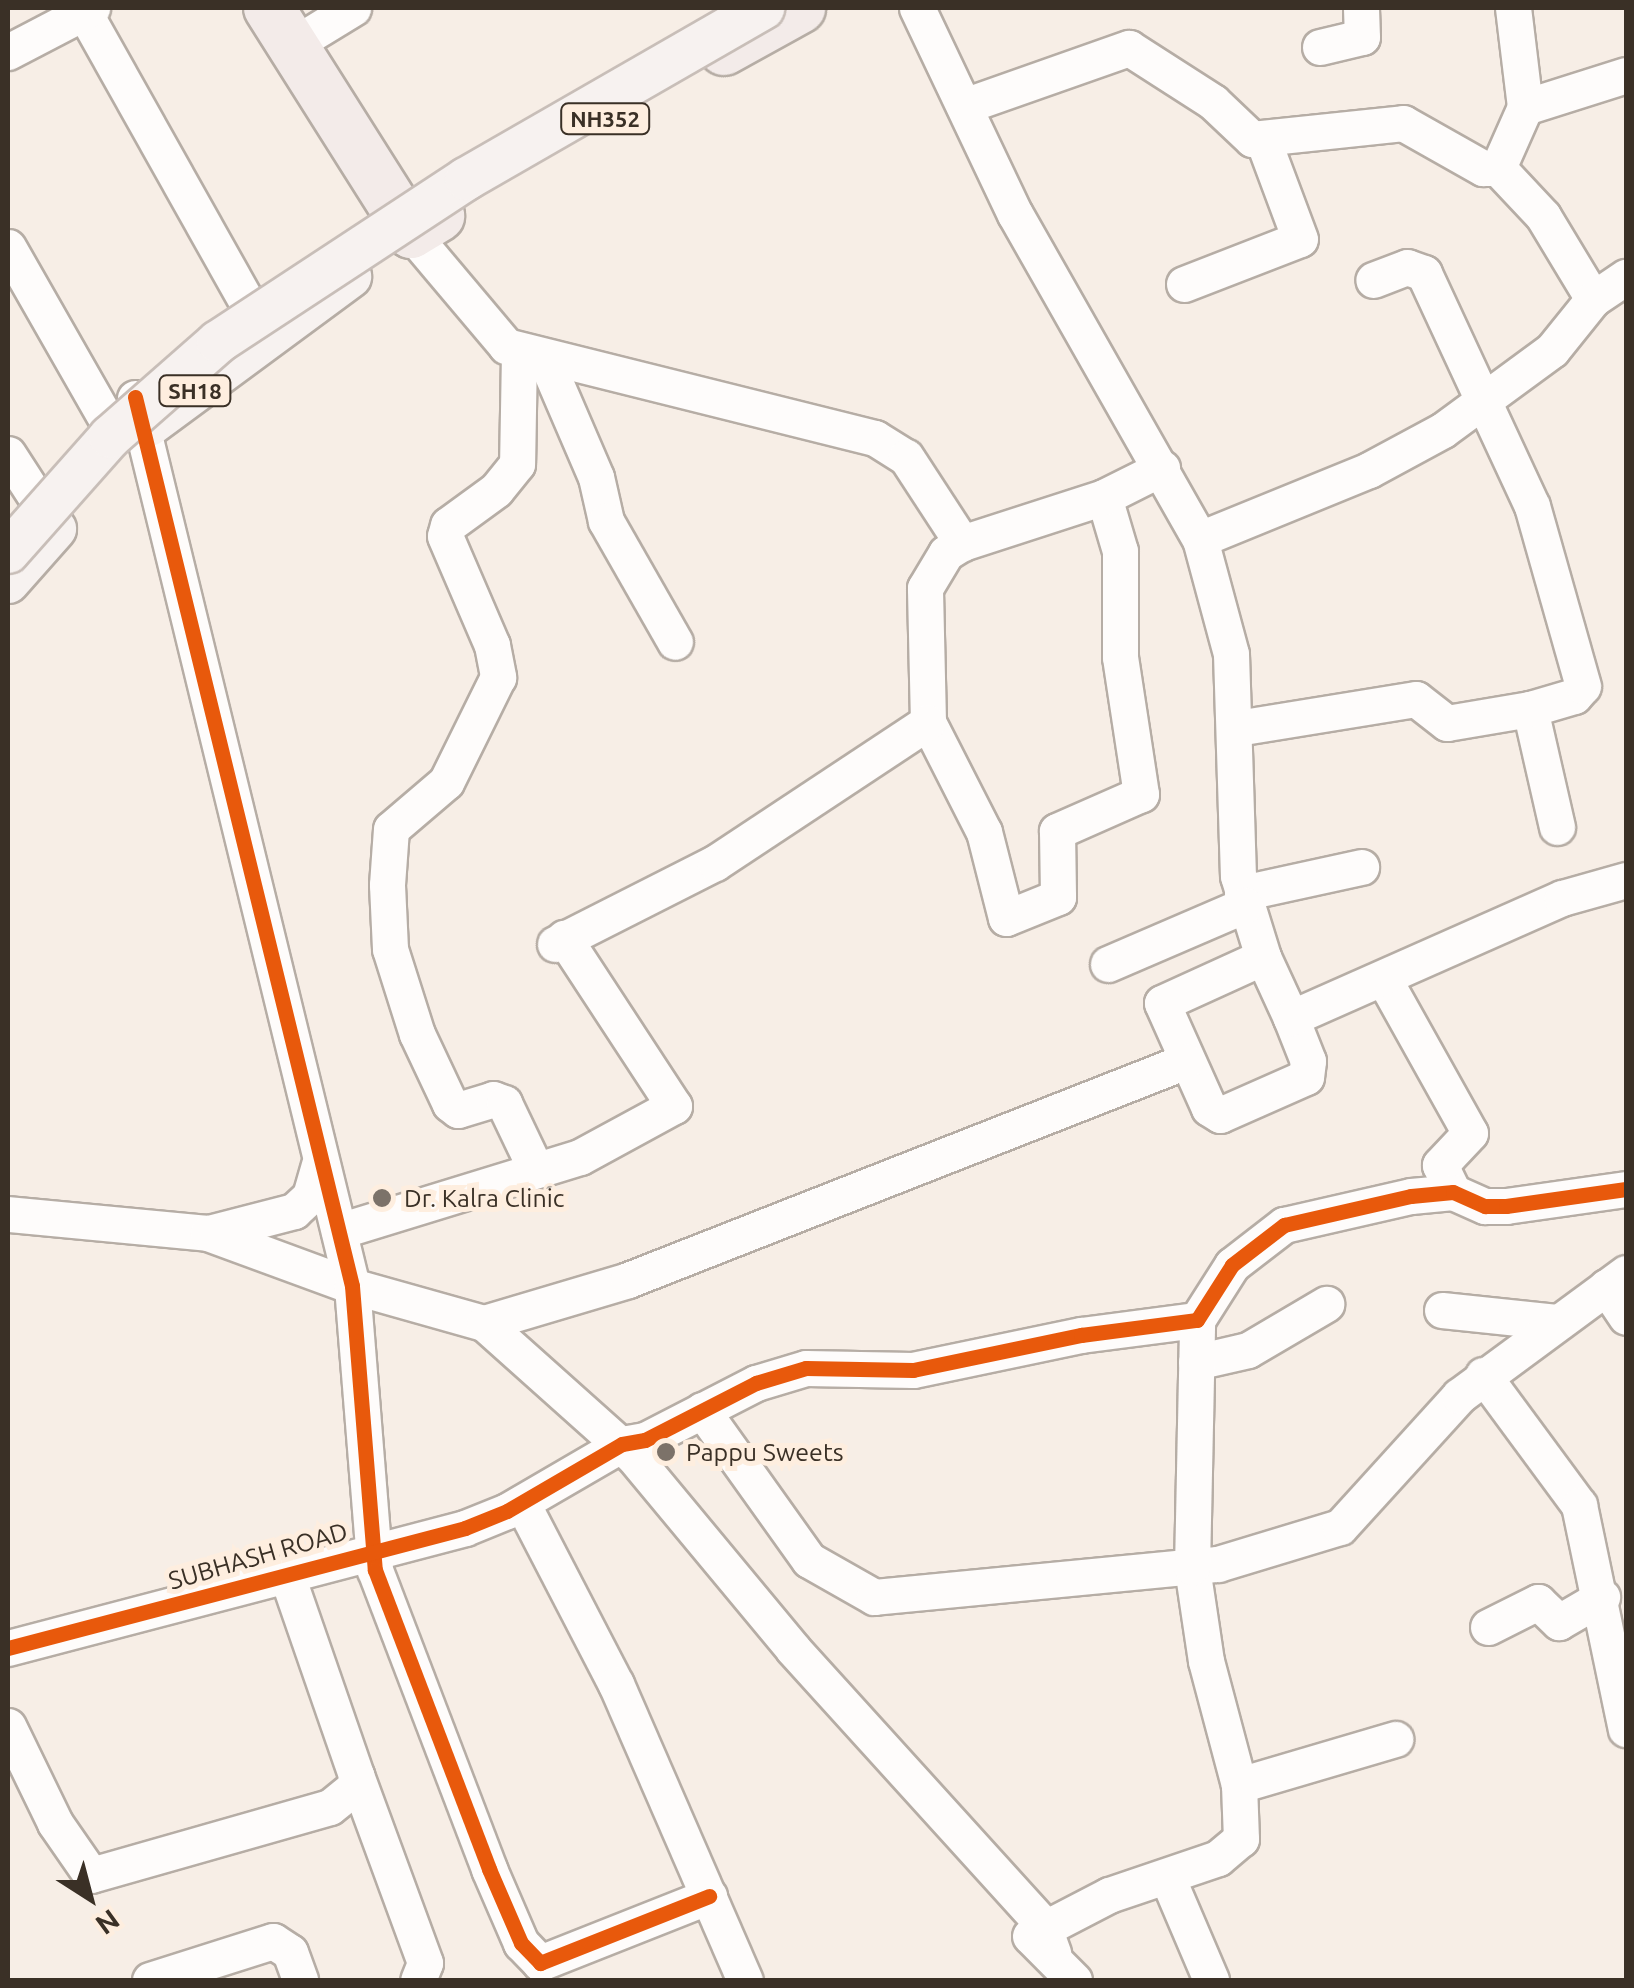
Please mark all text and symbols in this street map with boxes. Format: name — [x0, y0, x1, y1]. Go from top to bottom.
road number: NH352 — [560, 102, 650, 136]
road number: SH18 — [158, 374, 232, 408]
place label: Dr. Kalra Clinic — [404, 1183, 564, 1213]
marker: Dr. Kalra Clinic — [369, 1185, 395, 1211]
place label: Pappu Sweets — [686, 1437, 844, 1467]
marker: Pappu Sweets — [655, 1441, 677, 1463]
street label: SUBHASH ROAD — [165, 1516, 351, 1596]
north arrow — [40, 1848, 140, 1948]
text: N — [90, 1904, 125, 1941]

